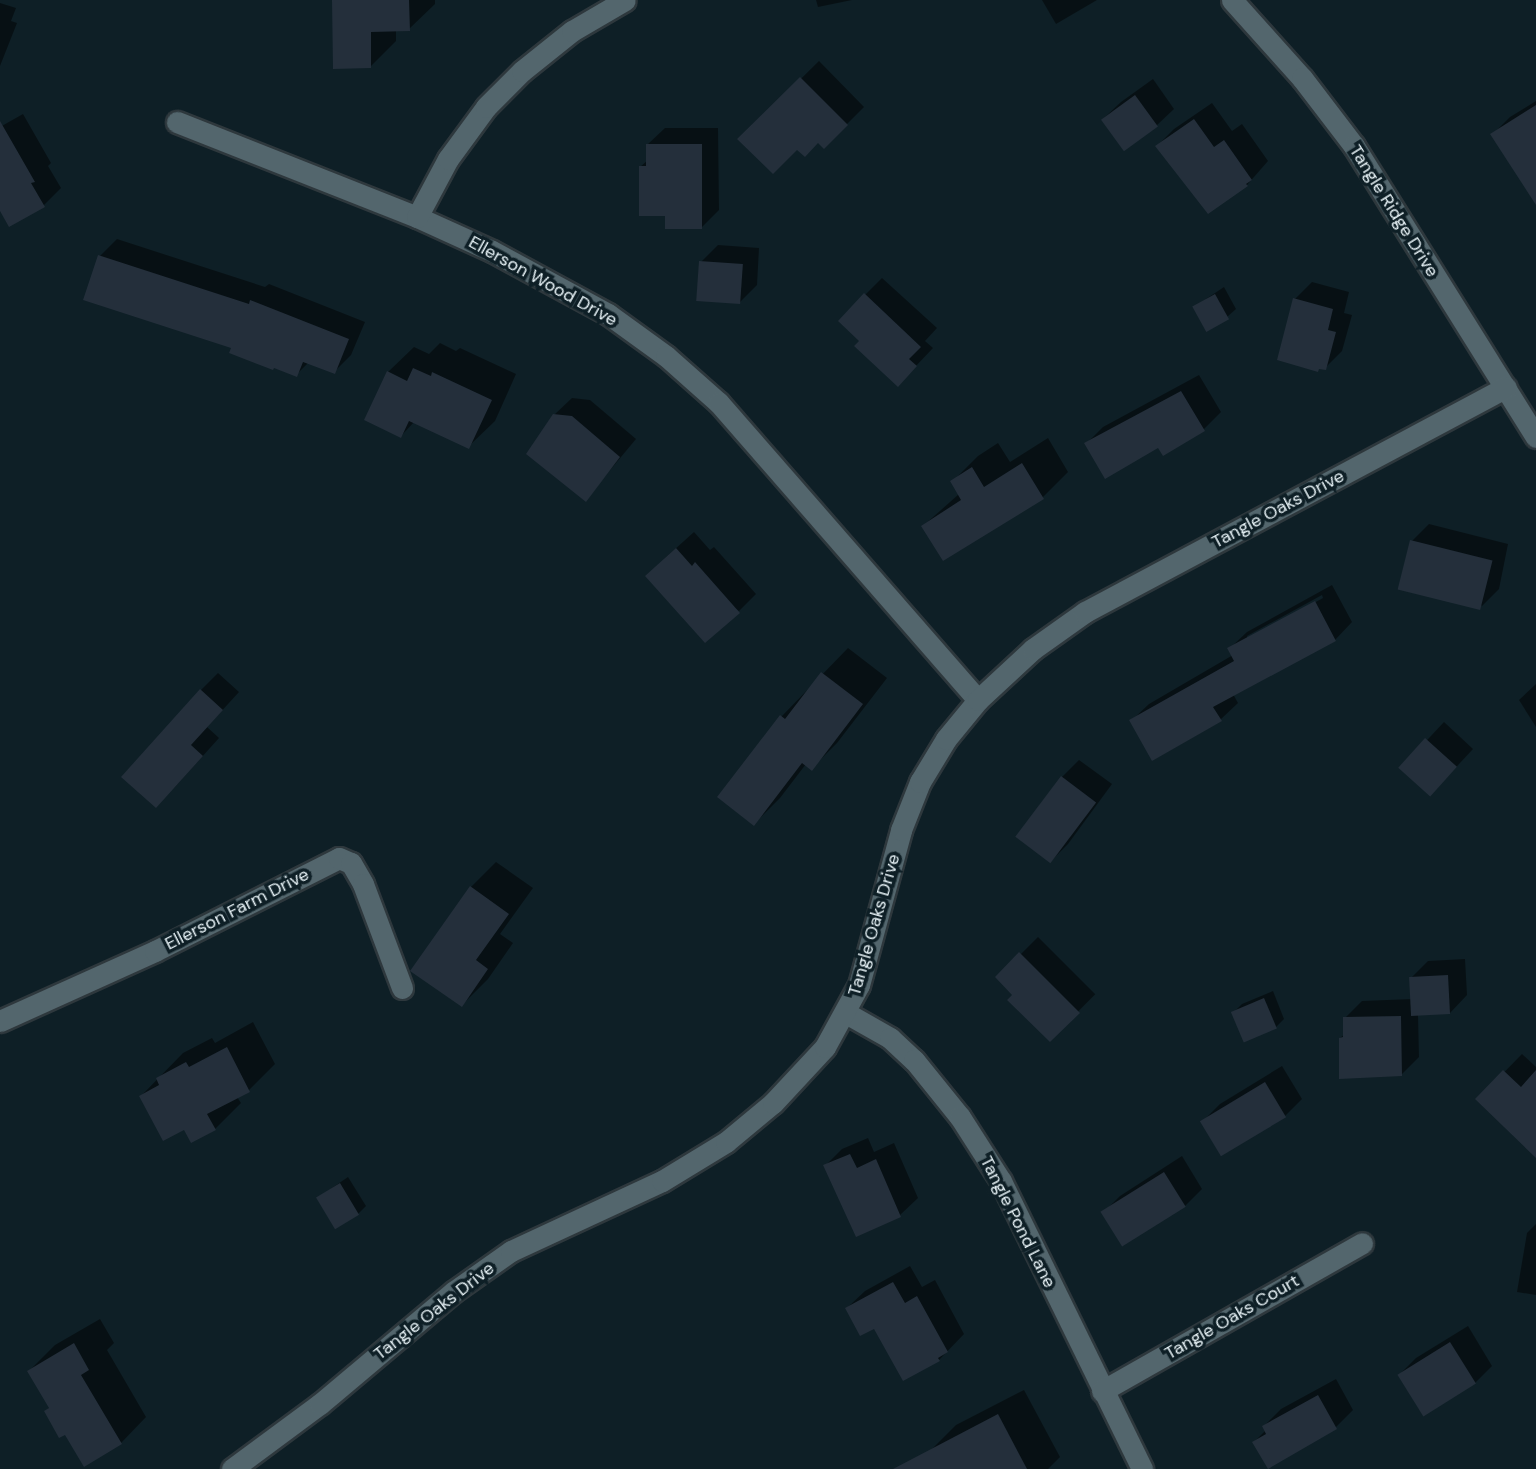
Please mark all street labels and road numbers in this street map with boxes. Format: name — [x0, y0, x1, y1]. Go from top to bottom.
street label: Tangle Ridge Drive — [1345, 141, 1443, 281]
street label: Ellerson Wood Drive — [465, 231, 621, 331]
street label: Tangle Oaks Drive — [1208, 465, 1348, 553]
street label: Tangle Oaks Drive — [843, 852, 905, 998]
street label: Ellerson Farm Drive — [161, 863, 313, 955]
street label: Tangle Pond Lane — [976, 1153, 1060, 1291]
street label: Tangle Oaks Drive — [370, 1257, 498, 1365]
street label: Tangle Oaks Court — [1161, 1270, 1303, 1364]

